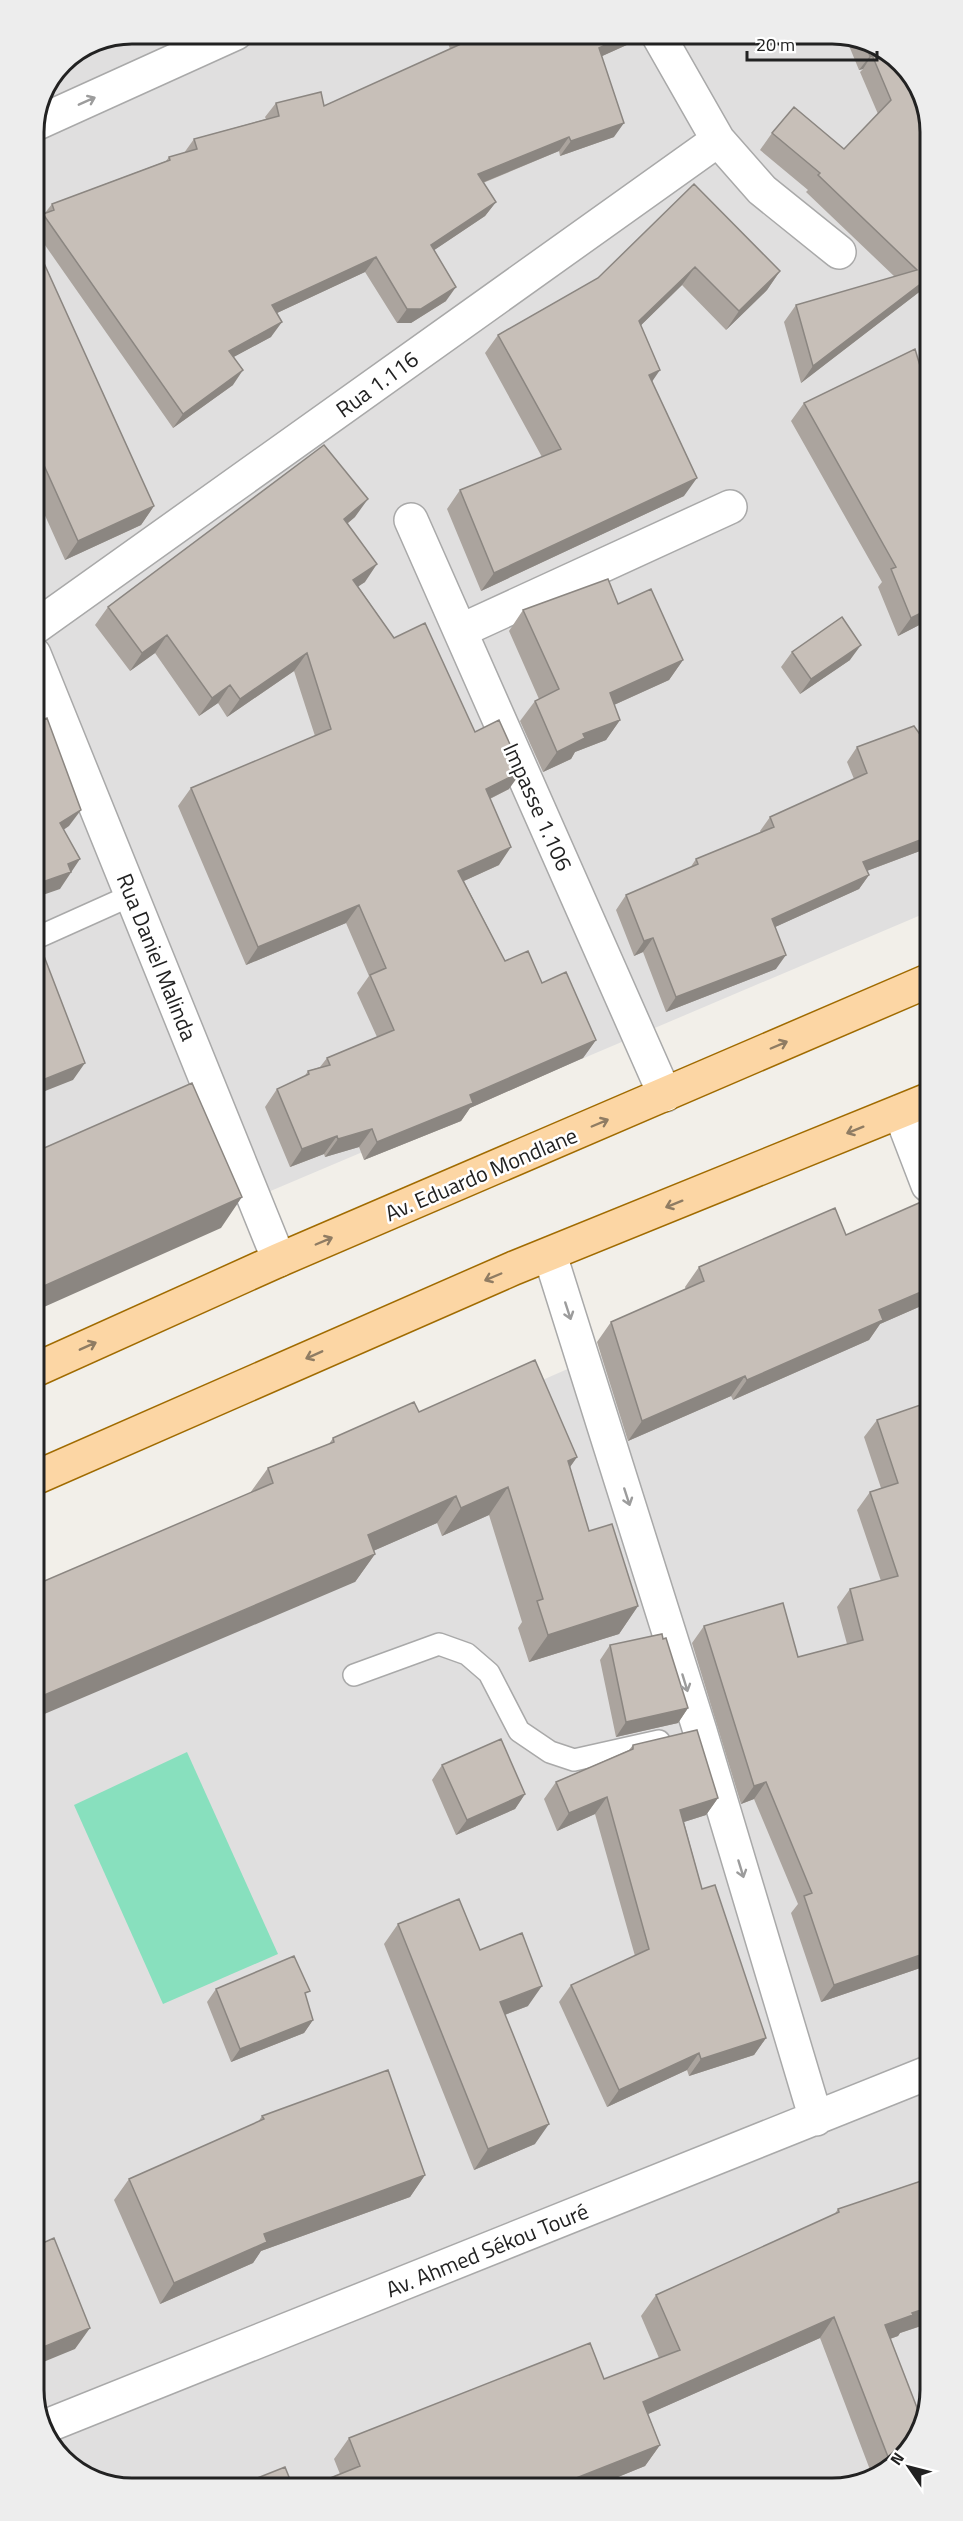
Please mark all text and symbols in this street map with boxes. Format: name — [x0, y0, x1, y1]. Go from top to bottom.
scale bar — [747, 24, 878, 62]
text: 20 m — [756, 31, 795, 58]
one-way arrow — [77, 94, 95, 106]
street label: Rua 1.116 — [329, 342, 425, 426]
street label: Impasse 1.106 — [495, 738, 581, 876]
street label: Rua Daniel Malinda — [108, 868, 206, 1046]
one-way arrow — [769, 1039, 787, 1051]
one-way arrow — [590, 1117, 608, 1128]
street label: Av. Eduardo Mondlane — [379, 1118, 583, 1230]
one-way arrow — [846, 1125, 864, 1136]
one-way arrow — [665, 1199, 684, 1210]
one-way arrow — [314, 1235, 333, 1246]
one-way arrow — [485, 1272, 503, 1283]
one-way arrow — [563, 1301, 574, 1320]
one-way arrow — [79, 1340, 97, 1351]
one-way arrow — [306, 1349, 324, 1361]
one-way arrow — [622, 1487, 633, 1506]
one-way arrow — [680, 1673, 691, 1692]
one-way arrow — [736, 1859, 747, 1878]
street label: Av. Ahmed Sékou Touré — [381, 2194, 593, 2306]
north arrow — [879, 2437, 939, 2497]
text: N — [884, 2447, 910, 2470]

